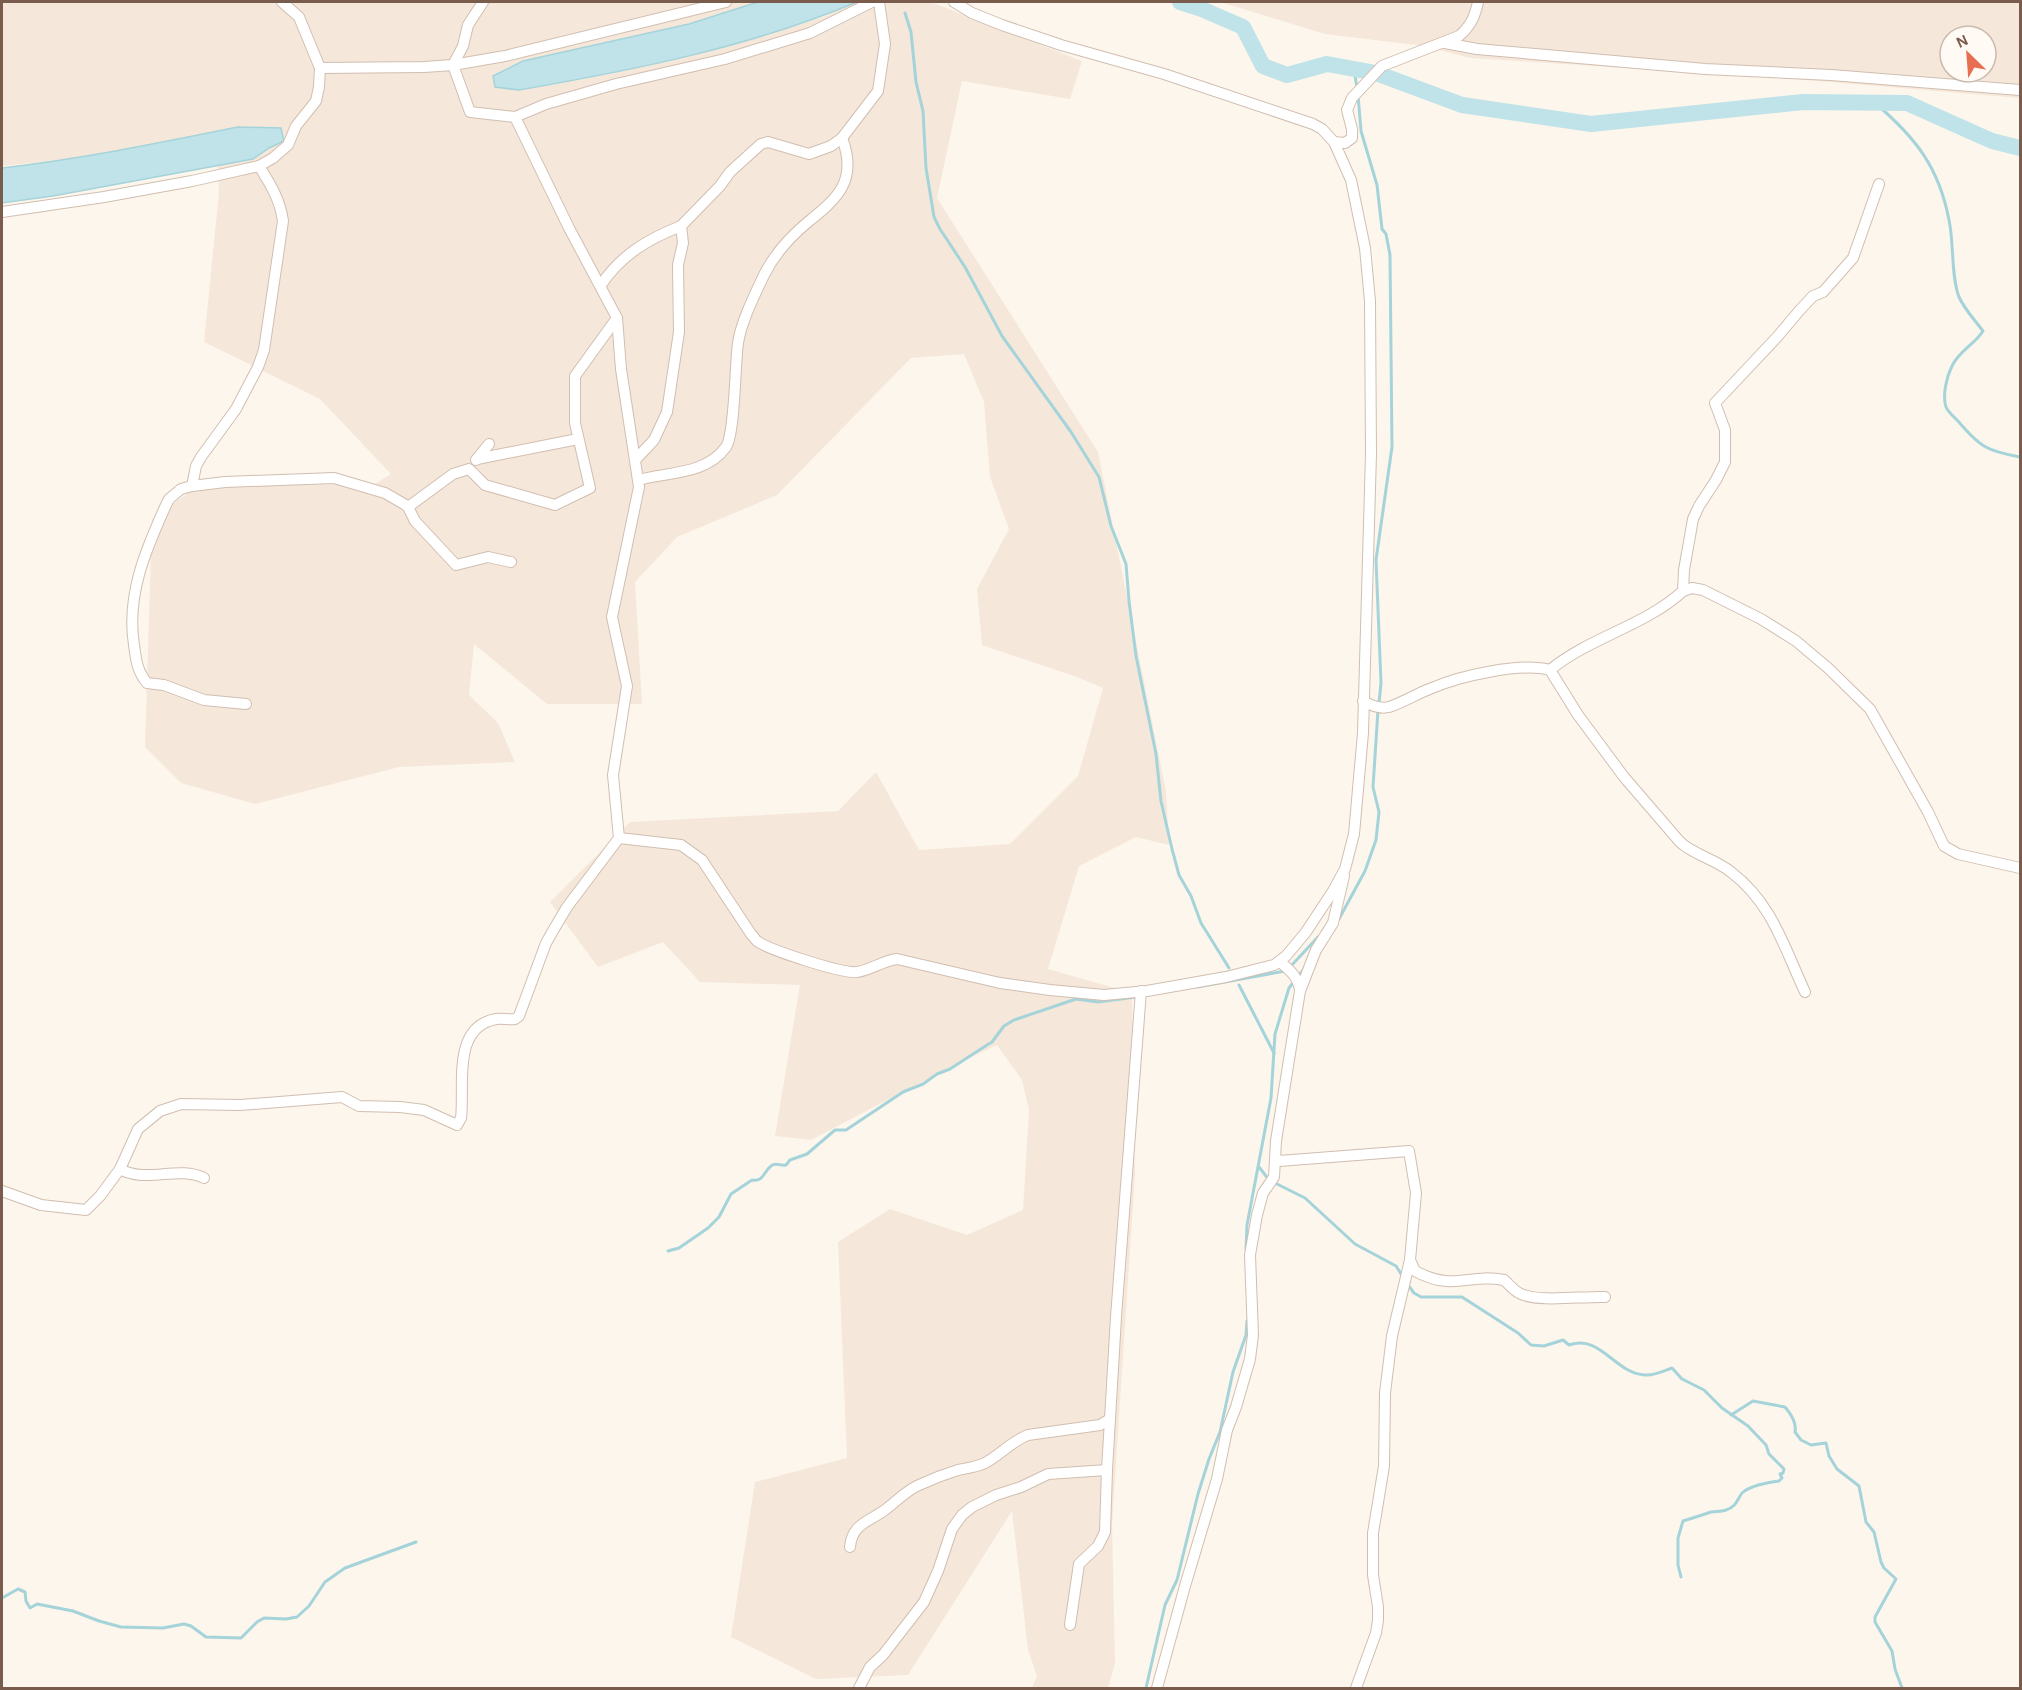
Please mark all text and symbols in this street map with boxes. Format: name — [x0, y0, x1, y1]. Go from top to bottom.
north arrow — [1938, 24, 1998, 84]
text: N — [1954, 32, 1971, 51]

